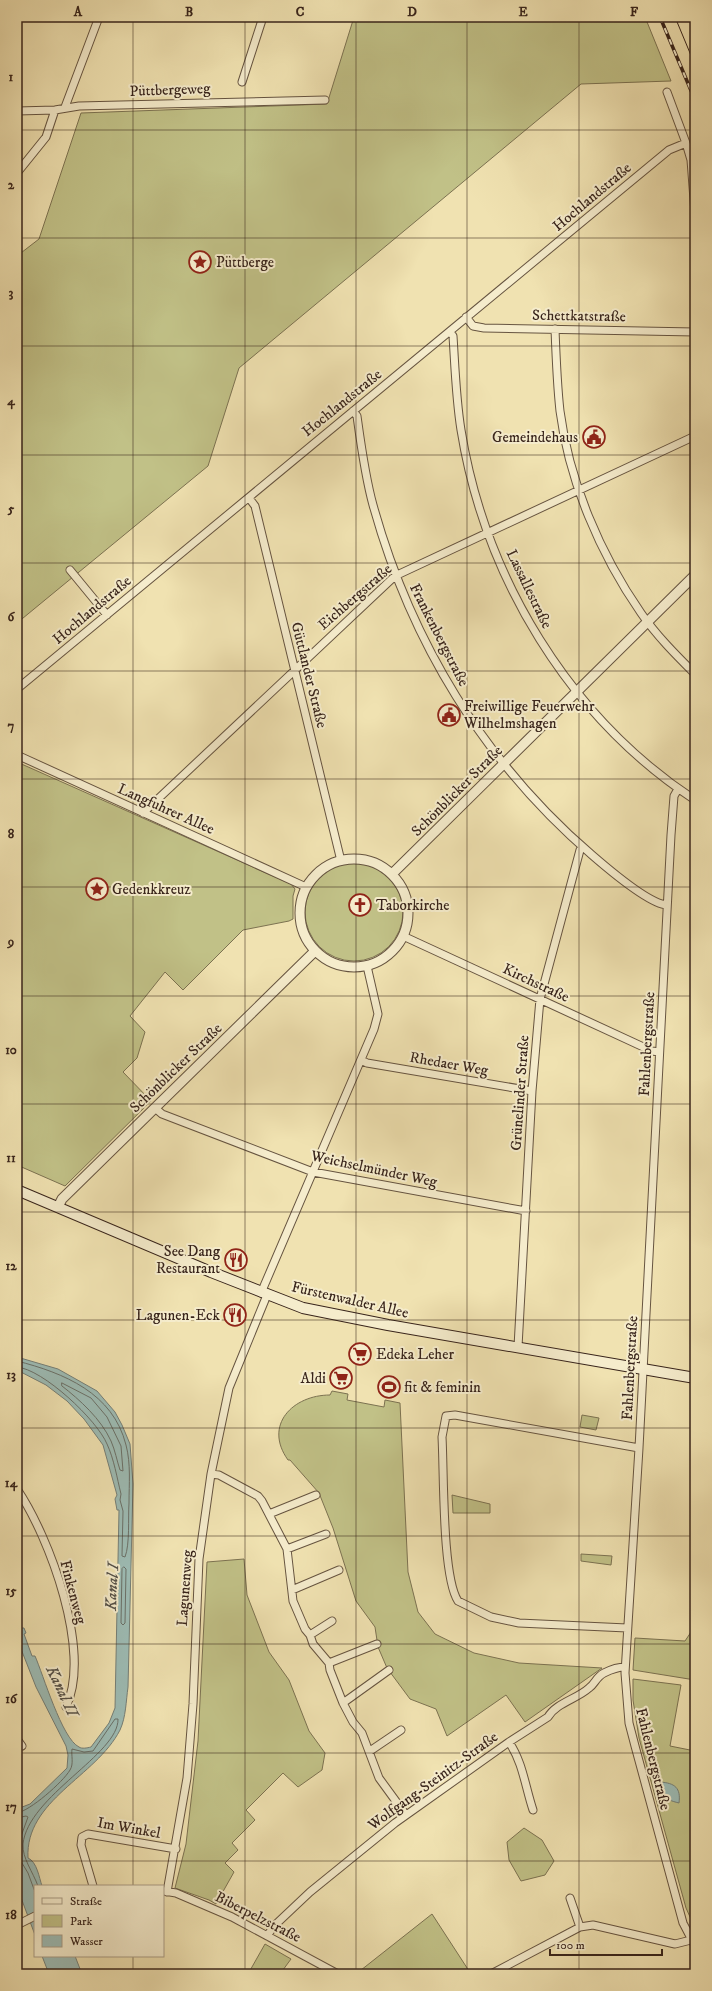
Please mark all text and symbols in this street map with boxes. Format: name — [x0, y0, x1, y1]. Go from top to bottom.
text: A — [73, 4, 83, 20]
text: B — [185, 4, 193, 20]
text: C — [296, 4, 305, 20]
text: D — [407, 4, 417, 20]
text: E — [518, 4, 528, 20]
text: F — [630, 4, 639, 20]
text: 1 — [9, 69, 14, 85]
street label: Püttbergeweg — [129, 79, 211, 101]
street label: Hochlandstraße — [549, 158, 635, 236]
text: 2 — [8, 177, 15, 193]
place icon: Püttberge — [187, 249, 213, 275]
place label: Püttberge — [216, 253, 274, 272]
text: 3 — [9, 285, 14, 301]
street label: Schettkatstraße — [532, 306, 626, 326]
street label: Hochlandstraße — [298, 365, 386, 441]
text: 4 — [6, 393, 15, 410]
public building icon: Gemeindehaus — [581, 424, 607, 450]
place label: Gemeindehaus — [492, 428, 578, 447]
text: 5 — [7, 501, 15, 517]
street label: Lassallestraße — [502, 546, 556, 632]
street label: Eichbergstraße — [314, 560, 396, 634]
street label: Hochlandstraße — [49, 571, 135, 649]
street label: Frankenbergstraße — [405, 580, 473, 690]
text: 6 — [8, 609, 16, 625]
street label: Güttlander Straße — [287, 620, 331, 730]
place label: Freiwillige Feuerwehr Wilhelmshagen — [463, 697, 595, 733]
public building icon: Freiwillige Feuerwehr Wilhelmshagen — [436, 702, 462, 728]
text: 7 — [8, 718, 15, 734]
street label: Schönblicker Straße — [407, 741, 507, 841]
street label: Langfuhrer Allee — [115, 779, 217, 839]
text: 8 — [8, 826, 15, 842]
place icon: Gedenkkreuz — [84, 876, 110, 902]
place label: Gedenkkreuz — [112, 880, 191, 899]
church icon: Taborkirche — [347, 892, 373, 918]
place label: Taborkirche — [376, 896, 449, 915]
text: 9 — [7, 934, 14, 950]
street label: Kirchstraße — [500, 959, 572, 1007]
street label: Fahlenbergstraße — [635, 991, 659, 1097]
street label: Schönblicker Straße — [126, 1019, 226, 1117]
street label: Grünelinder Straße — [506, 1035, 534, 1151]
text: 10 — [5, 1042, 17, 1058]
street label: Rhedaer Weg — [408, 1048, 490, 1080]
street label: Weichselmünder Weg — [308, 1146, 439, 1192]
text: 11 — [6, 1150, 16, 1166]
place label: See Dang Restaurant — [156, 1242, 221, 1278]
restaurant icon: See Dang Restaurant — [223, 1247, 249, 1273]
text: 12 — [5, 1258, 17, 1274]
street label: Fürstenwalder Allee — [290, 1277, 410, 1323]
restaurant icon: Lagunen-Eck — [222, 1302, 248, 1328]
place label: Lagunen-Eck — [136, 1306, 221, 1325]
street label: Fahlenbergstraße — [618, 1315, 642, 1421]
supermarket icon: Edeka Leher — [347, 1341, 373, 1367]
place label: Edeka Leher — [376, 1345, 454, 1364]
supermarket icon: Aldi — [328, 1365, 354, 1391]
text: 13 — [6, 1367, 16, 1383]
place label: Aldi — [301, 1369, 326, 1388]
sports icon: fit & feminin — [376, 1374, 402, 1400]
place label: fit & feminin — [404, 1378, 481, 1397]
text: 14 — [5, 1475, 18, 1492]
street label: Lagunenweg — [173, 1548, 197, 1627]
street label: Finkenweg — [55, 1558, 91, 1627]
water label: Kanal I — [101, 1559, 123, 1612]
text: 15 — [5, 1583, 17, 1599]
water label: Kanal II — [41, 1661, 84, 1723]
text: 16 — [5, 1691, 18, 1707]
street label: Fahlenbergstraße — [631, 1706, 675, 1812]
street label: Wolfgang-Steinitz-Straße — [363, 1727, 502, 1835]
text: 17 — [5, 1799, 17, 1815]
street label: Im Winkel — [96, 1813, 163, 1843]
legend — [34, 1885, 164, 1957]
street label: Biberpelzstraße — [212, 1887, 304, 1947]
text: Straße — [70, 1894, 102, 1909]
text: 18 — [5, 1907, 17, 1923]
text: Park — [70, 1914, 92, 1929]
scale bar — [550, 1931, 662, 1957]
text: Wasser — [69, 1934, 103, 1949]
text: 100 m — [556, 1938, 585, 1953]

